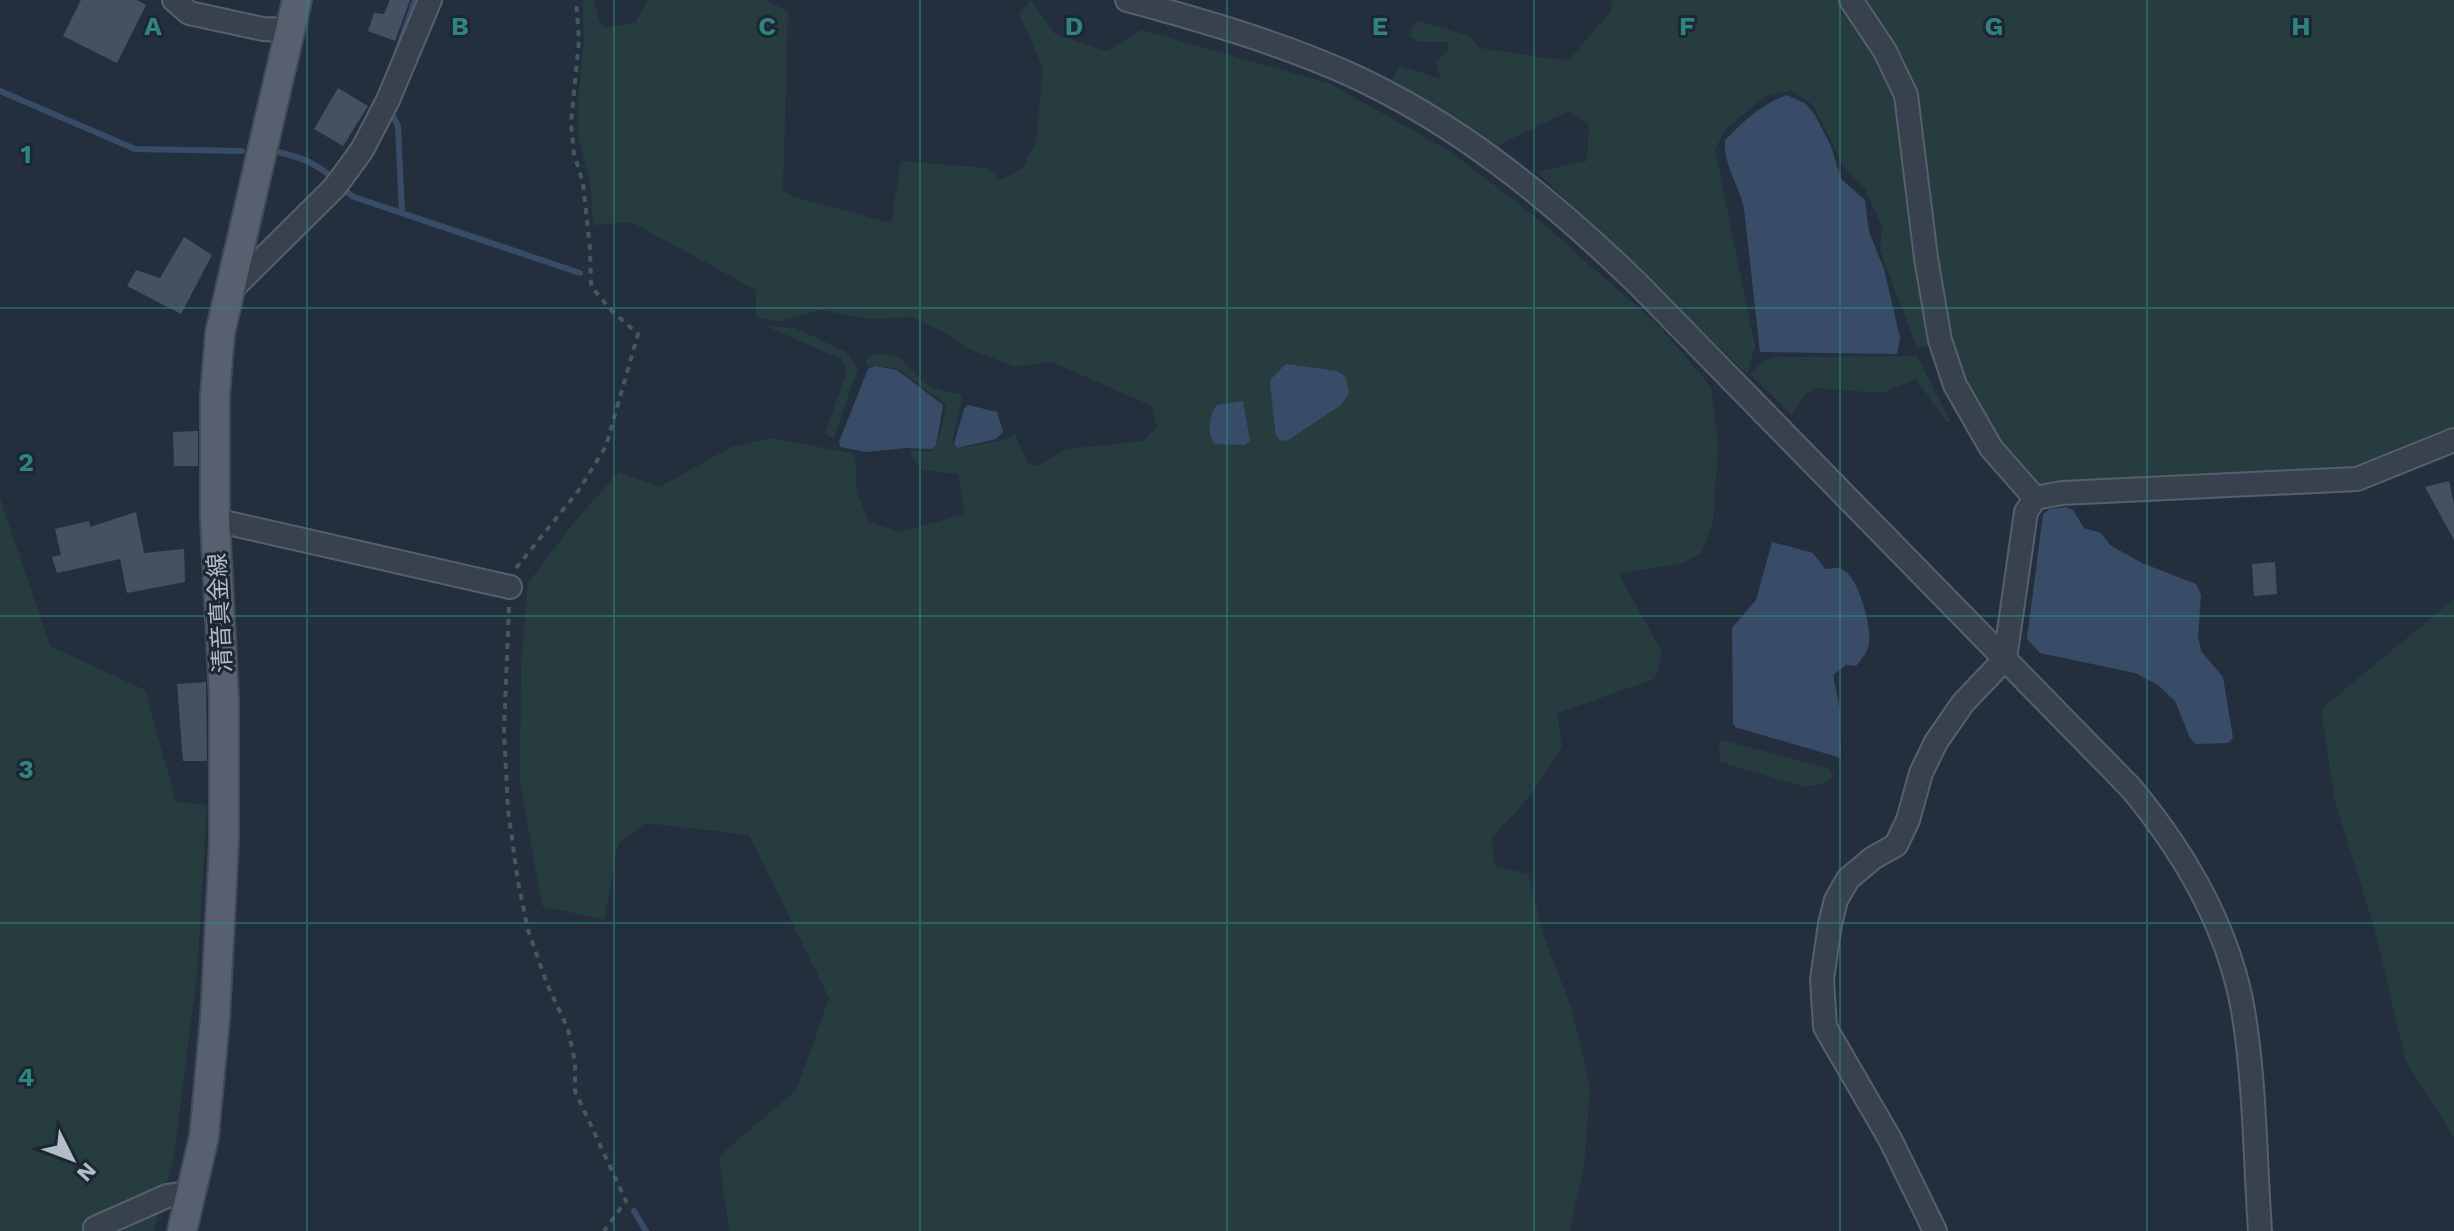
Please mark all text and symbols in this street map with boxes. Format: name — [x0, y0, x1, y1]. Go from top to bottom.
text: A — [144, 11, 162, 41]
text: B — [451, 11, 469, 41]
text: C — [758, 11, 776, 41]
text: D — [1065, 11, 1083, 41]
text: E — [1372, 11, 1388, 41]
text: F — [1679, 11, 1695, 41]
text: G — [1985, 11, 2003, 41]
text: H — [2291, 11, 2311, 41]
text: 1 — [20, 139, 32, 169]
text: 2 — [18, 447, 34, 477]
street label: 清音真金線 — [203, 552, 237, 674]
text: 3 — [18, 754, 34, 784]
text: 4 — [18, 1062, 35, 1092]
north arrow — [32, 1119, 112, 1199]
text: N — [72, 1158, 101, 1186]

